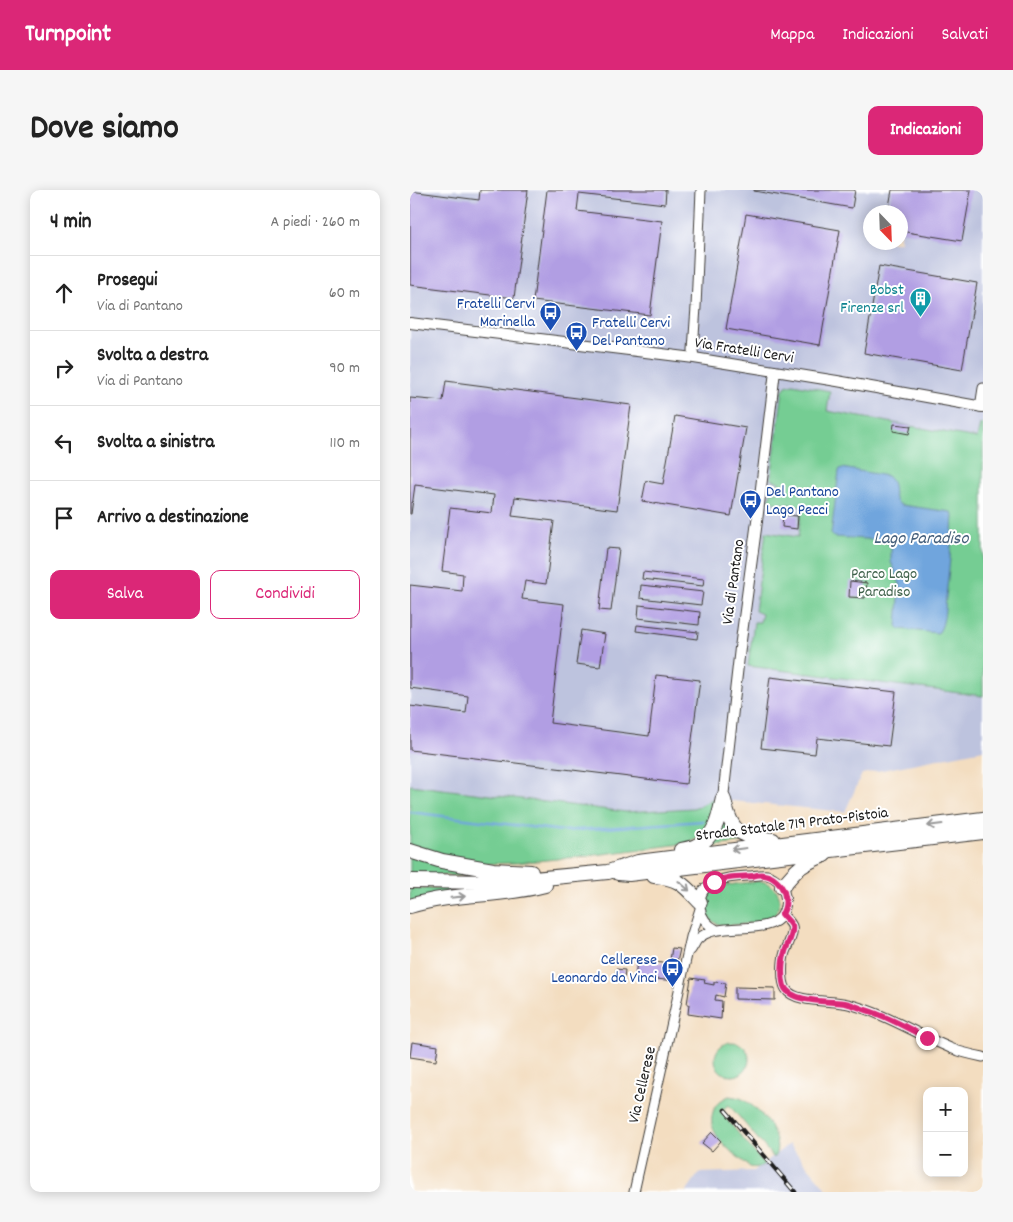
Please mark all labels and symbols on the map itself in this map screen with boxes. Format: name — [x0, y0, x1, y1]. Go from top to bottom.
north arrow — [863, 205, 908, 250]
place label: Bobst Firenze srl — [840, 279, 904, 320]
building icon: Bobst Firenze srl — [908, 287, 932, 318]
place label: Fratelli Cervi Marinella — [457, 293, 535, 334]
bus stop icon: Fratelli Cervi Marinella — [539, 301, 563, 332]
place label: Fratelli Cervi Del Pantano — [592, 312, 670, 353]
bus stop icon: Fratelli Cervi Del Pantano — [564, 320, 588, 351]
street label: Via Fratelli Cervi — [693, 332, 795, 370]
place label: Del Pantano Lago Pecci — [766, 481, 839, 522]
bus stop icon: Del Pantano Lago Pecci — [738, 489, 762, 520]
water label: Lago Paradiso — [874, 527, 969, 552]
street label: Via di Pantano — [717, 538, 751, 626]
park label: Parco Lago Paradiso — [851, 563, 917, 604]
street label: Strada Statale 719 Prato-Pistoia — [694, 802, 890, 848]
one-way arrow — [927, 820, 943, 830]
one-way arrow — [731, 844, 747, 854]
route start — [703, 871, 726, 894]
one-way arrow — [677, 880, 690, 891]
one-way arrow — [450, 892, 466, 902]
place label: Cellerese Leonardo da Vinci — [551, 949, 657, 990]
bus stop icon: Cellerese Leonardo da Vinci — [661, 957, 685, 988]
route end — [916, 1027, 939, 1050]
street label: Via Cellerese — [623, 1044, 663, 1126]

